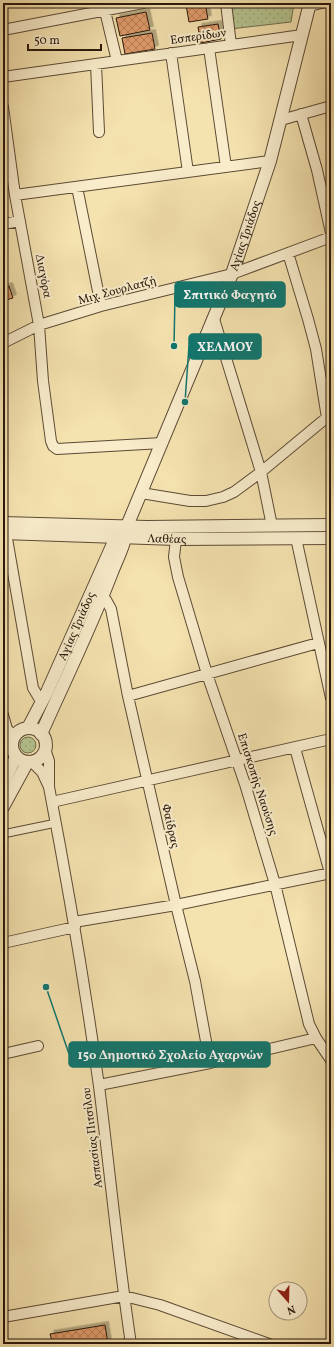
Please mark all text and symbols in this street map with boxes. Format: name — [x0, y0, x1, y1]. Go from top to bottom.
street label: Εσπερίδων — [169, 25, 227, 49]
scale bar — [28, 26, 101, 52]
text: 50 m — [34, 33, 60, 49]
street label: Αγίας Τριάδος — [227, 198, 265, 273]
street label: Διαγόρα — [31, 253, 55, 300]
street label: Μιχ. Σουρλατζή — [76, 273, 158, 309]
callout: Σπιτικό Φαγητό — [175, 282, 285, 307]
text: Σπιτικό Φαγητό — [183, 287, 277, 305]
callout: ΧΕΛΜΟΥ — [189, 334, 261, 359]
text: ΧΕΛΜΟΥ — [197, 339, 253, 357]
street label: Λαθέας — [147, 531, 186, 548]
street label: Αγίας Τριάδος — [55, 589, 100, 663]
street label: Επισκοπής Ναούσης — [233, 731, 281, 838]
street label: Φαίδρας — [157, 803, 183, 850]
callout: 15ο Δημοτικό Σχολείο Αχαρνών — [69, 1042, 270, 1067]
text: 15ο Δημοτικό Σχολείο Αχαρνών — [77, 1047, 263, 1065]
street label: Ασπασίας Πιτσίλου — [79, 1086, 107, 1189]
north arrow — [268, 1281, 308, 1321]
text: N — [285, 1301, 297, 1317]

